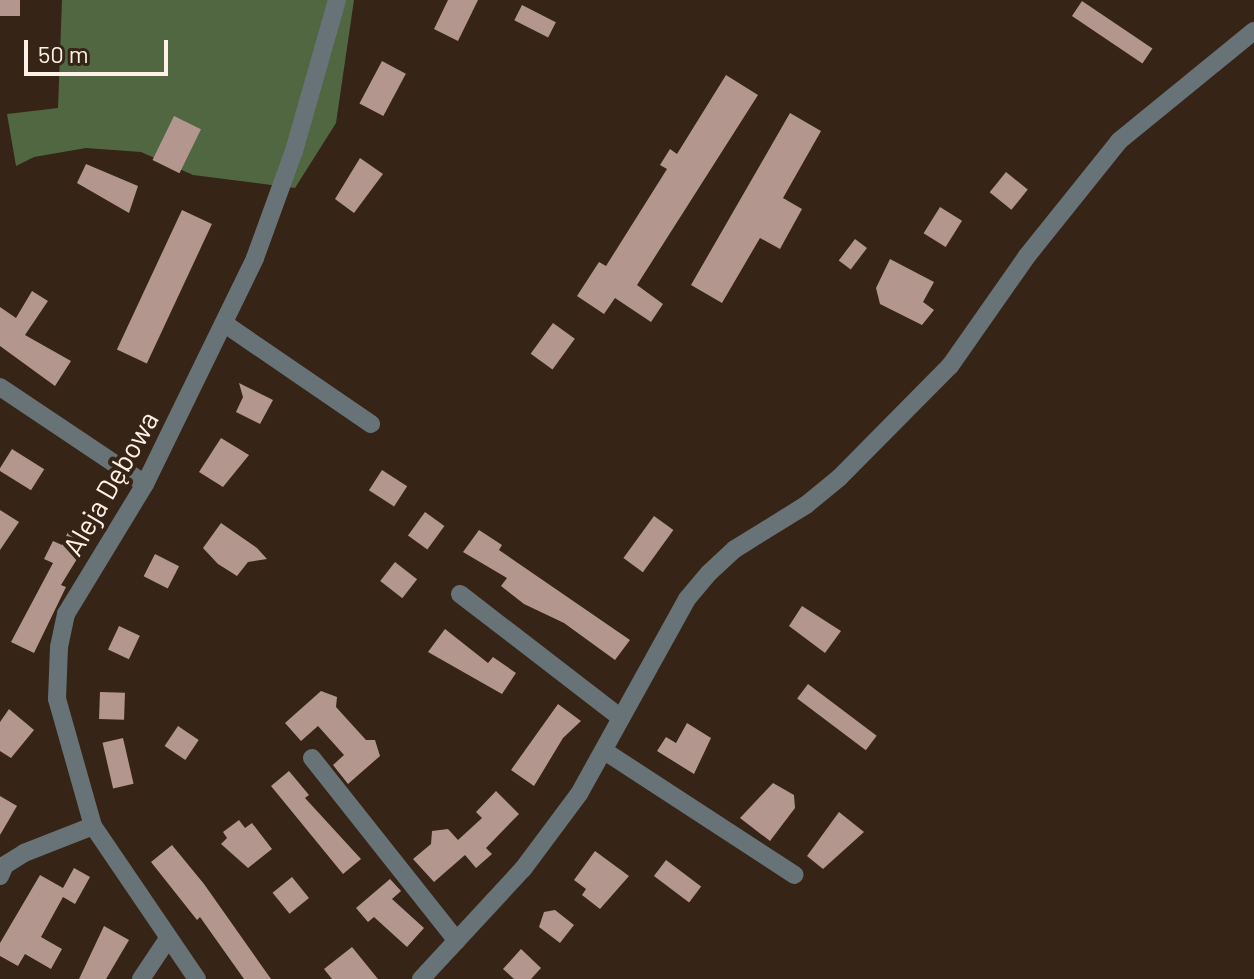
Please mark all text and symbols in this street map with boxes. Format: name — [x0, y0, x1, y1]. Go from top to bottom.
scale bar — [28, 24, 172, 74]
text: 50 m — [38, 39, 89, 68]
street label: Aleja Dębowa — [55, 405, 165, 561]

